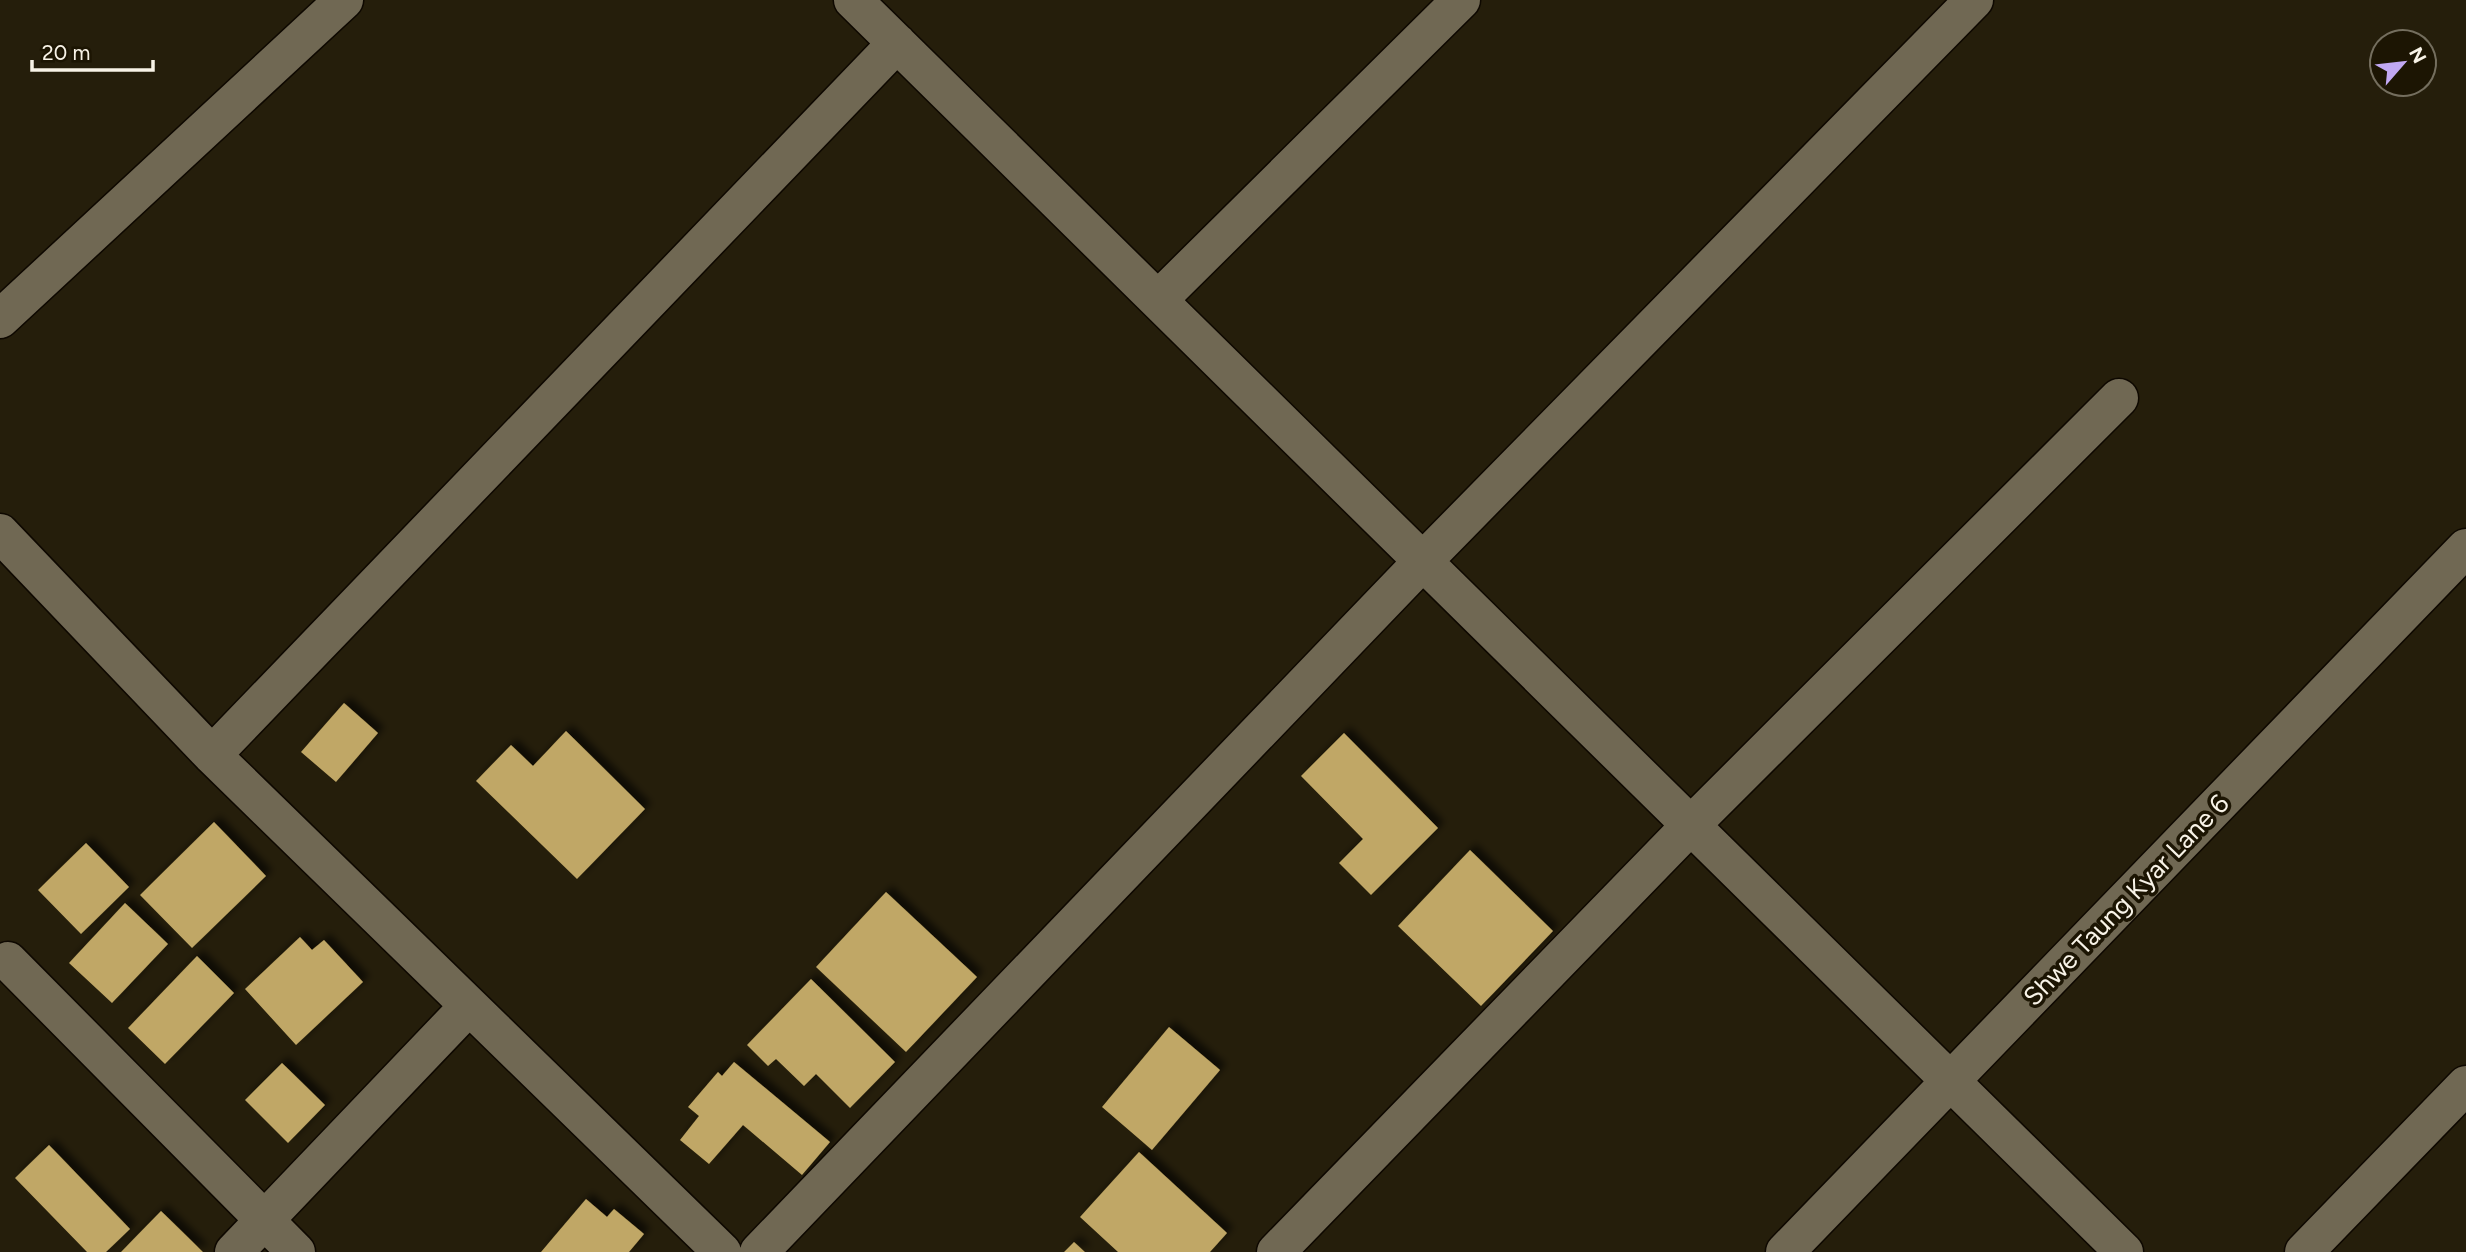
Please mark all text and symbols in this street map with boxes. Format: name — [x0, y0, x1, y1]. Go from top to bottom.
scale bar — [32, 28, 152, 72]
north arrow — [2368, 28, 2438, 98]
text: 20 m — [42, 40, 90, 65]
text: N — [2404, 43, 2431, 67]
street label: Shwe Taung Kyar Lane 6 — [2017, 788, 2235, 1012]

